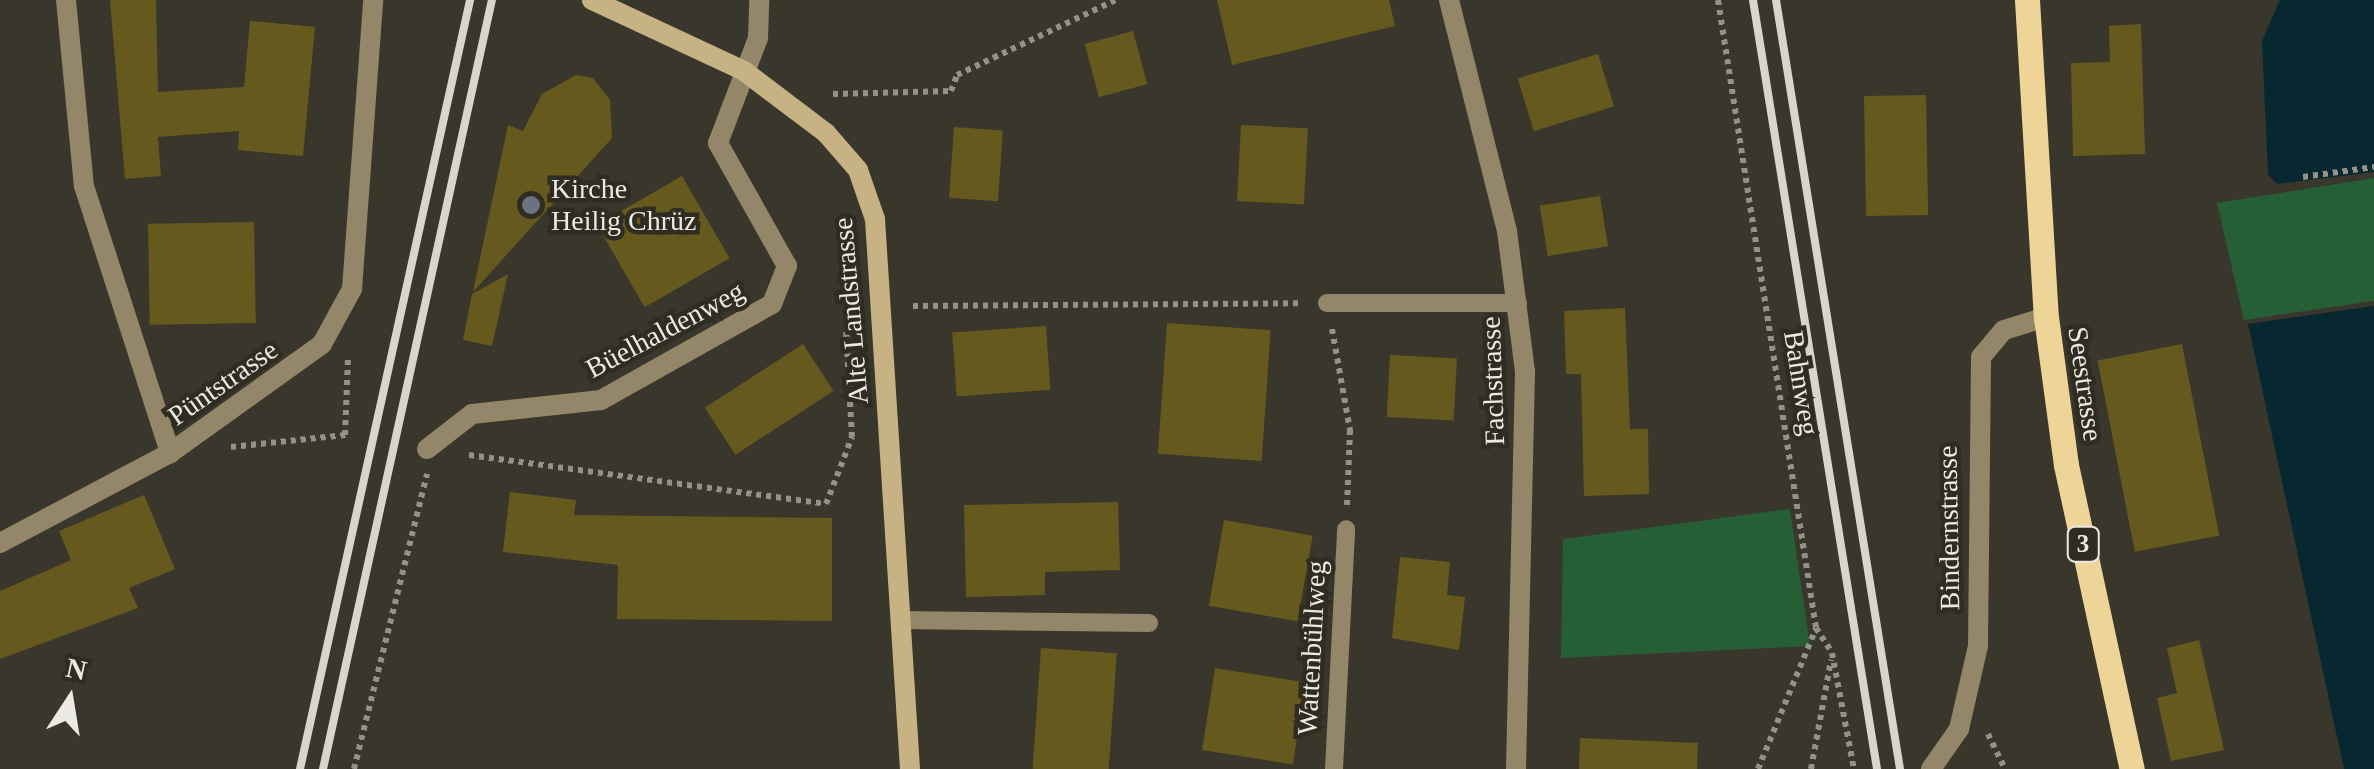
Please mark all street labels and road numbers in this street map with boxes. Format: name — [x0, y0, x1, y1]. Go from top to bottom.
street label: Alte Landstrasse — [826, 216, 876, 406]
street label: Büelhaldenweg — [580, 274, 750, 386]
street label: Fachstrasse — [1474, 316, 1512, 446]
street label: Seestrasse — [2060, 325, 2110, 443]
street label: Bahnweg — [1776, 328, 1826, 438]
street label: Püntstrasse — [162, 333, 284, 433]
street label: Bindernstrasse — [1931, 445, 1967, 611]
road number: 3 — [2066, 524, 2100, 564]
street label: Wattenbühlweg — [1291, 560, 1333, 736]

